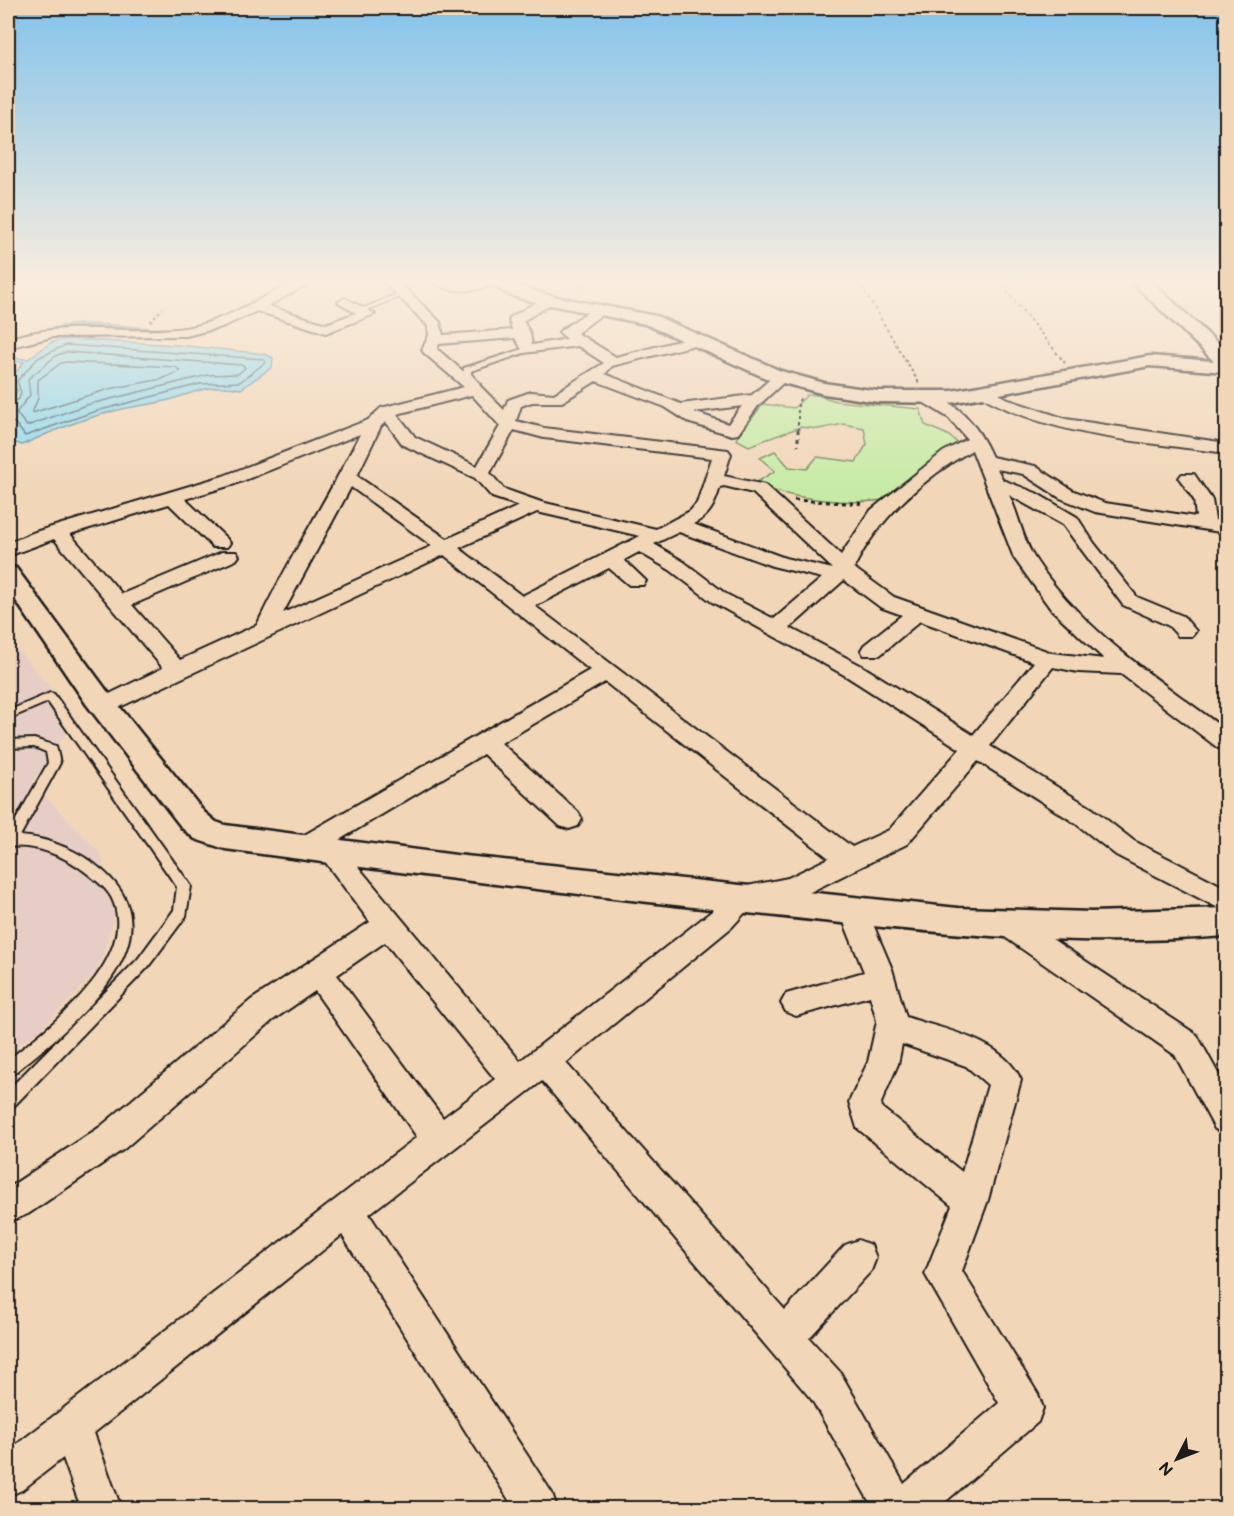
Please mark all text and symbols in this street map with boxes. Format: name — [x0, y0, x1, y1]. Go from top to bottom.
north arrow — [1147, 1429, 1207, 1489]
text: N — [1156, 1457, 1178, 1479]

